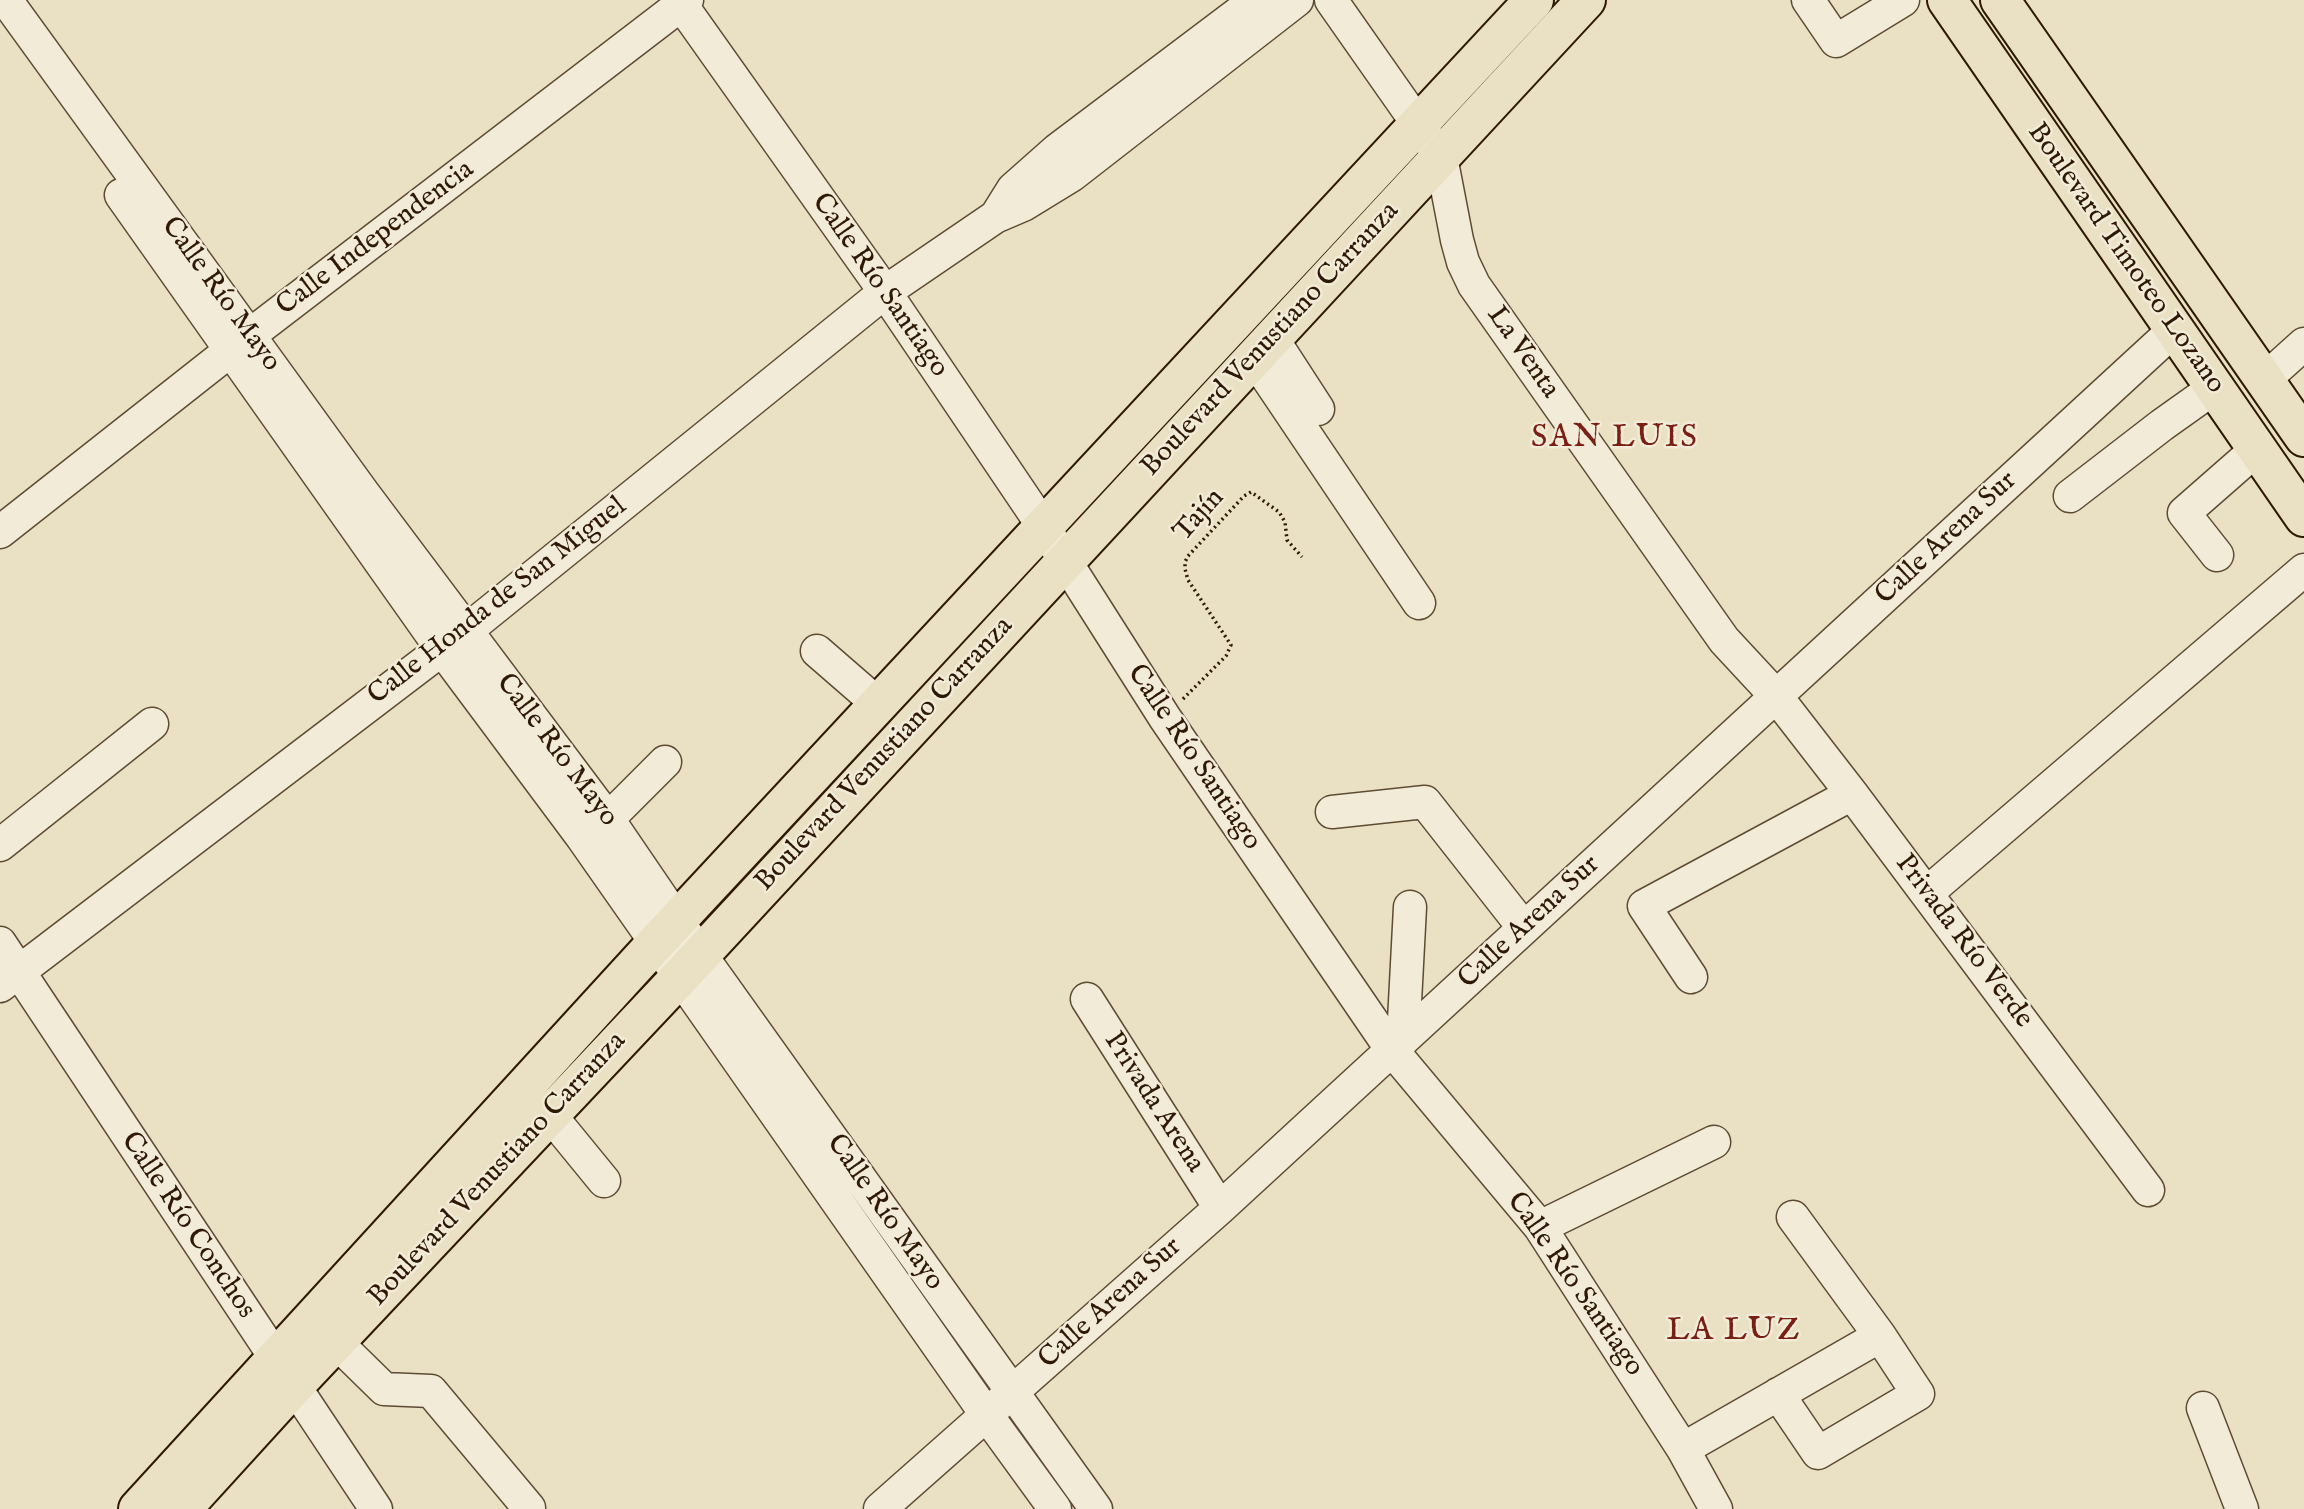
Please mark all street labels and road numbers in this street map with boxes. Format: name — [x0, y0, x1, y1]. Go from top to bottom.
street label: Boulevard Timoteo Lozano — [2019, 117, 2231, 401]
street label: Calle Independencia — [271, 154, 481, 324]
street label: Calle Río Santiago — [803, 188, 955, 384]
street label: Boulevard Venustiano Carranza — [1135, 196, 1407, 484]
street label: Calle Río Mayo — [153, 211, 287, 379]
street label: La Venta — [1478, 301, 1566, 405]
street label: Calle Arena Sur — [1869, 465, 2025, 613]
street label: Tajín — [1168, 483, 1232, 549]
street label: Calle Honda de San Miguel — [362, 491, 634, 713]
street label: Boulevard Venustiano Carranza — [749, 611, 1021, 899]
street label: Calle Río Santiago — [1118, 659, 1268, 857]
street label: Calle Río Mayo — [488, 668, 624, 834]
street label: Privada Río Verde — [1887, 848, 2039, 1036]
street label: Calle Arena Sur — [1452, 849, 1608, 997]
street label: Boulevard Venustiano Carranza — [362, 1026, 634, 1314]
street label: Privada Arena — [1095, 1027, 1211, 1179]
street label: Calle Río Conchos — [112, 1126, 262, 1326]
street label: Calle Río Mayo — [818, 1129, 950, 1297]
street label: Calle Río Santiago — [1498, 1187, 1650, 1383]
street label: Calle Arena Sur — [1033, 1231, 1189, 1377]

